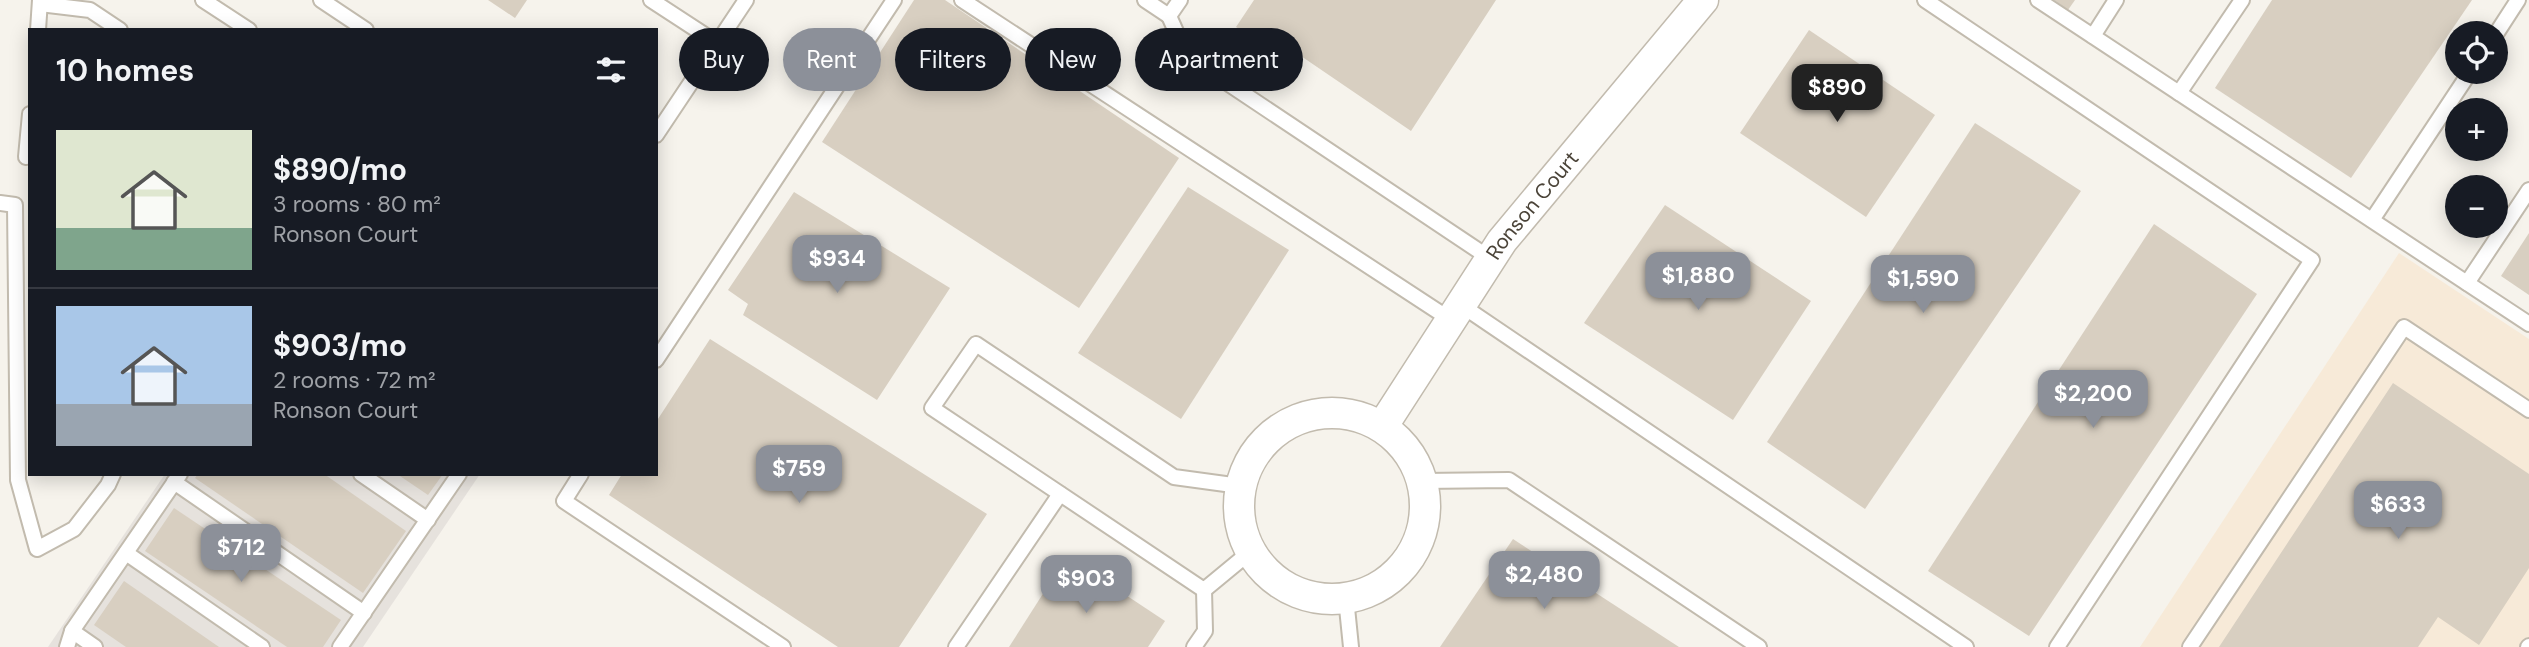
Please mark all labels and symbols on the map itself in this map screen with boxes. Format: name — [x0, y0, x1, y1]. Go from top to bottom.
pin: $890 — [1796, 64, 1878, 124]
street label: Ronson Court — [1480, 145, 1585, 265]
pin: $934 — [796, 236, 878, 295]
pin: $1,880 — [1641, 252, 1755, 312]
pin: $1,590 — [1866, 256, 1980, 315]
pin: $2,200 — [2036, 370, 2150, 430]
pin: $759 — [758, 446, 840, 505]
pin: $633 — [2357, 482, 2439, 541]
pin: $712 — [200, 524, 282, 584]
pin: $2,480 — [1487, 552, 1601, 611]
pin: $903 — [1045, 556, 1127, 615]

